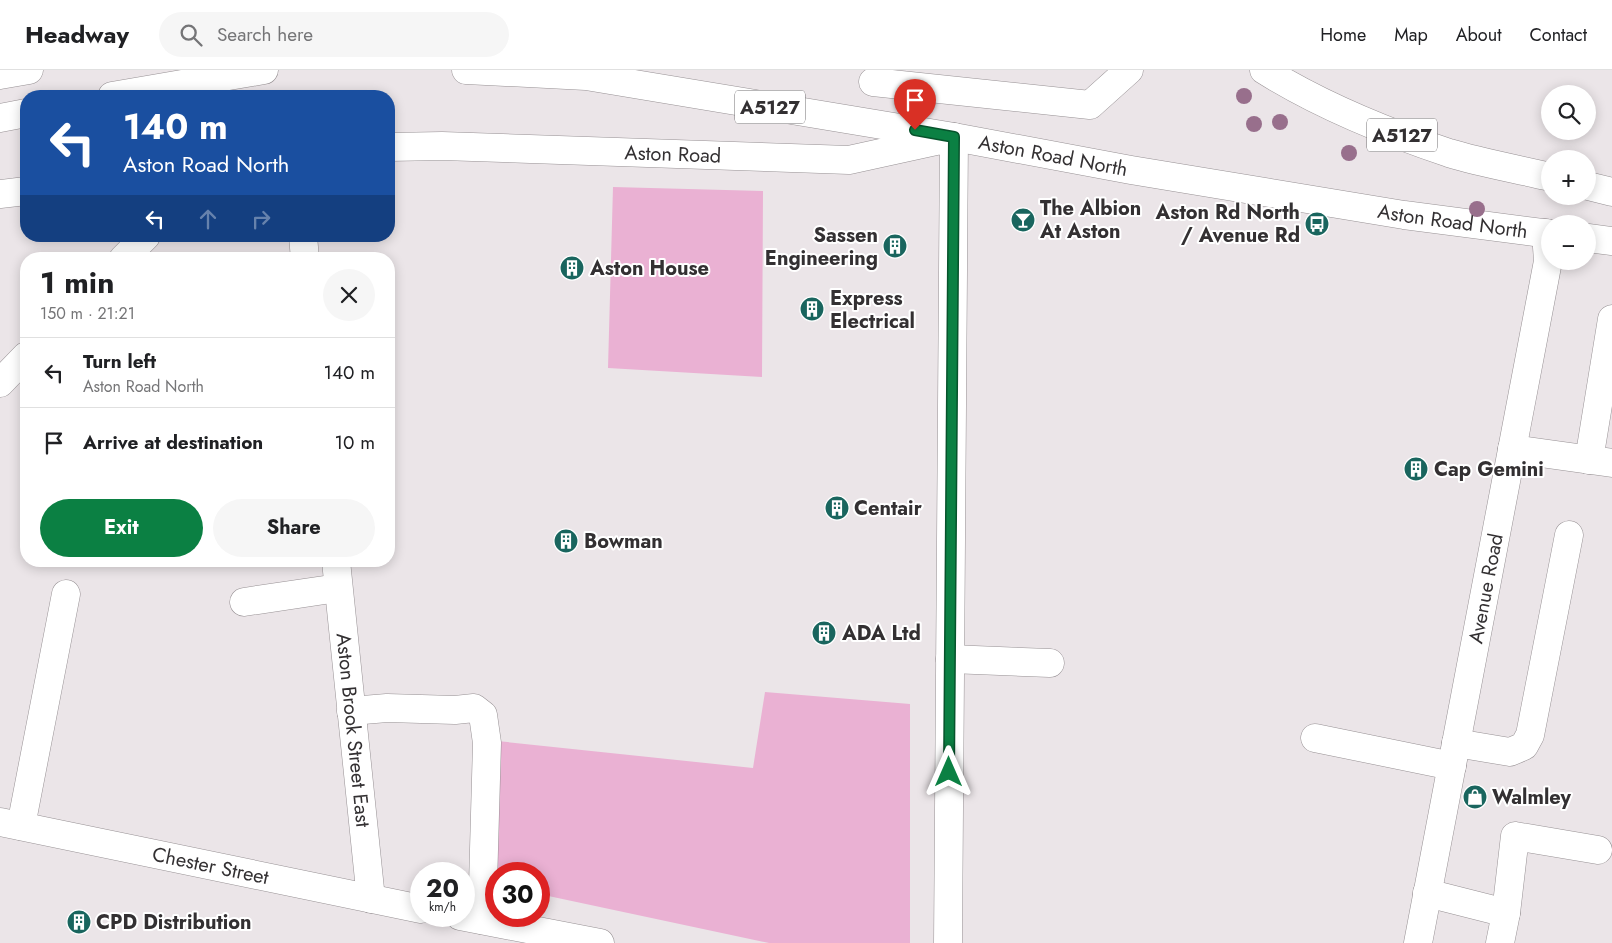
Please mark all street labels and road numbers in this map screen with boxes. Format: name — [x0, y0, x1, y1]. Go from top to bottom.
road number: A5127 — [735, 91, 805, 124]
road number: A5127 — [1367, 118, 1437, 152]
street label: Aston Road North — [976, 127, 1130, 184]
street label: Aston Road — [624, 138, 722, 170]
street label: Aston Road North — [1375, 196, 1530, 245]
street label: Avenue Road — [1461, 531, 1510, 646]
street label: Aston Brook Street East — [329, 632, 378, 829]
street label: Chester Street — [150, 839, 272, 892]

